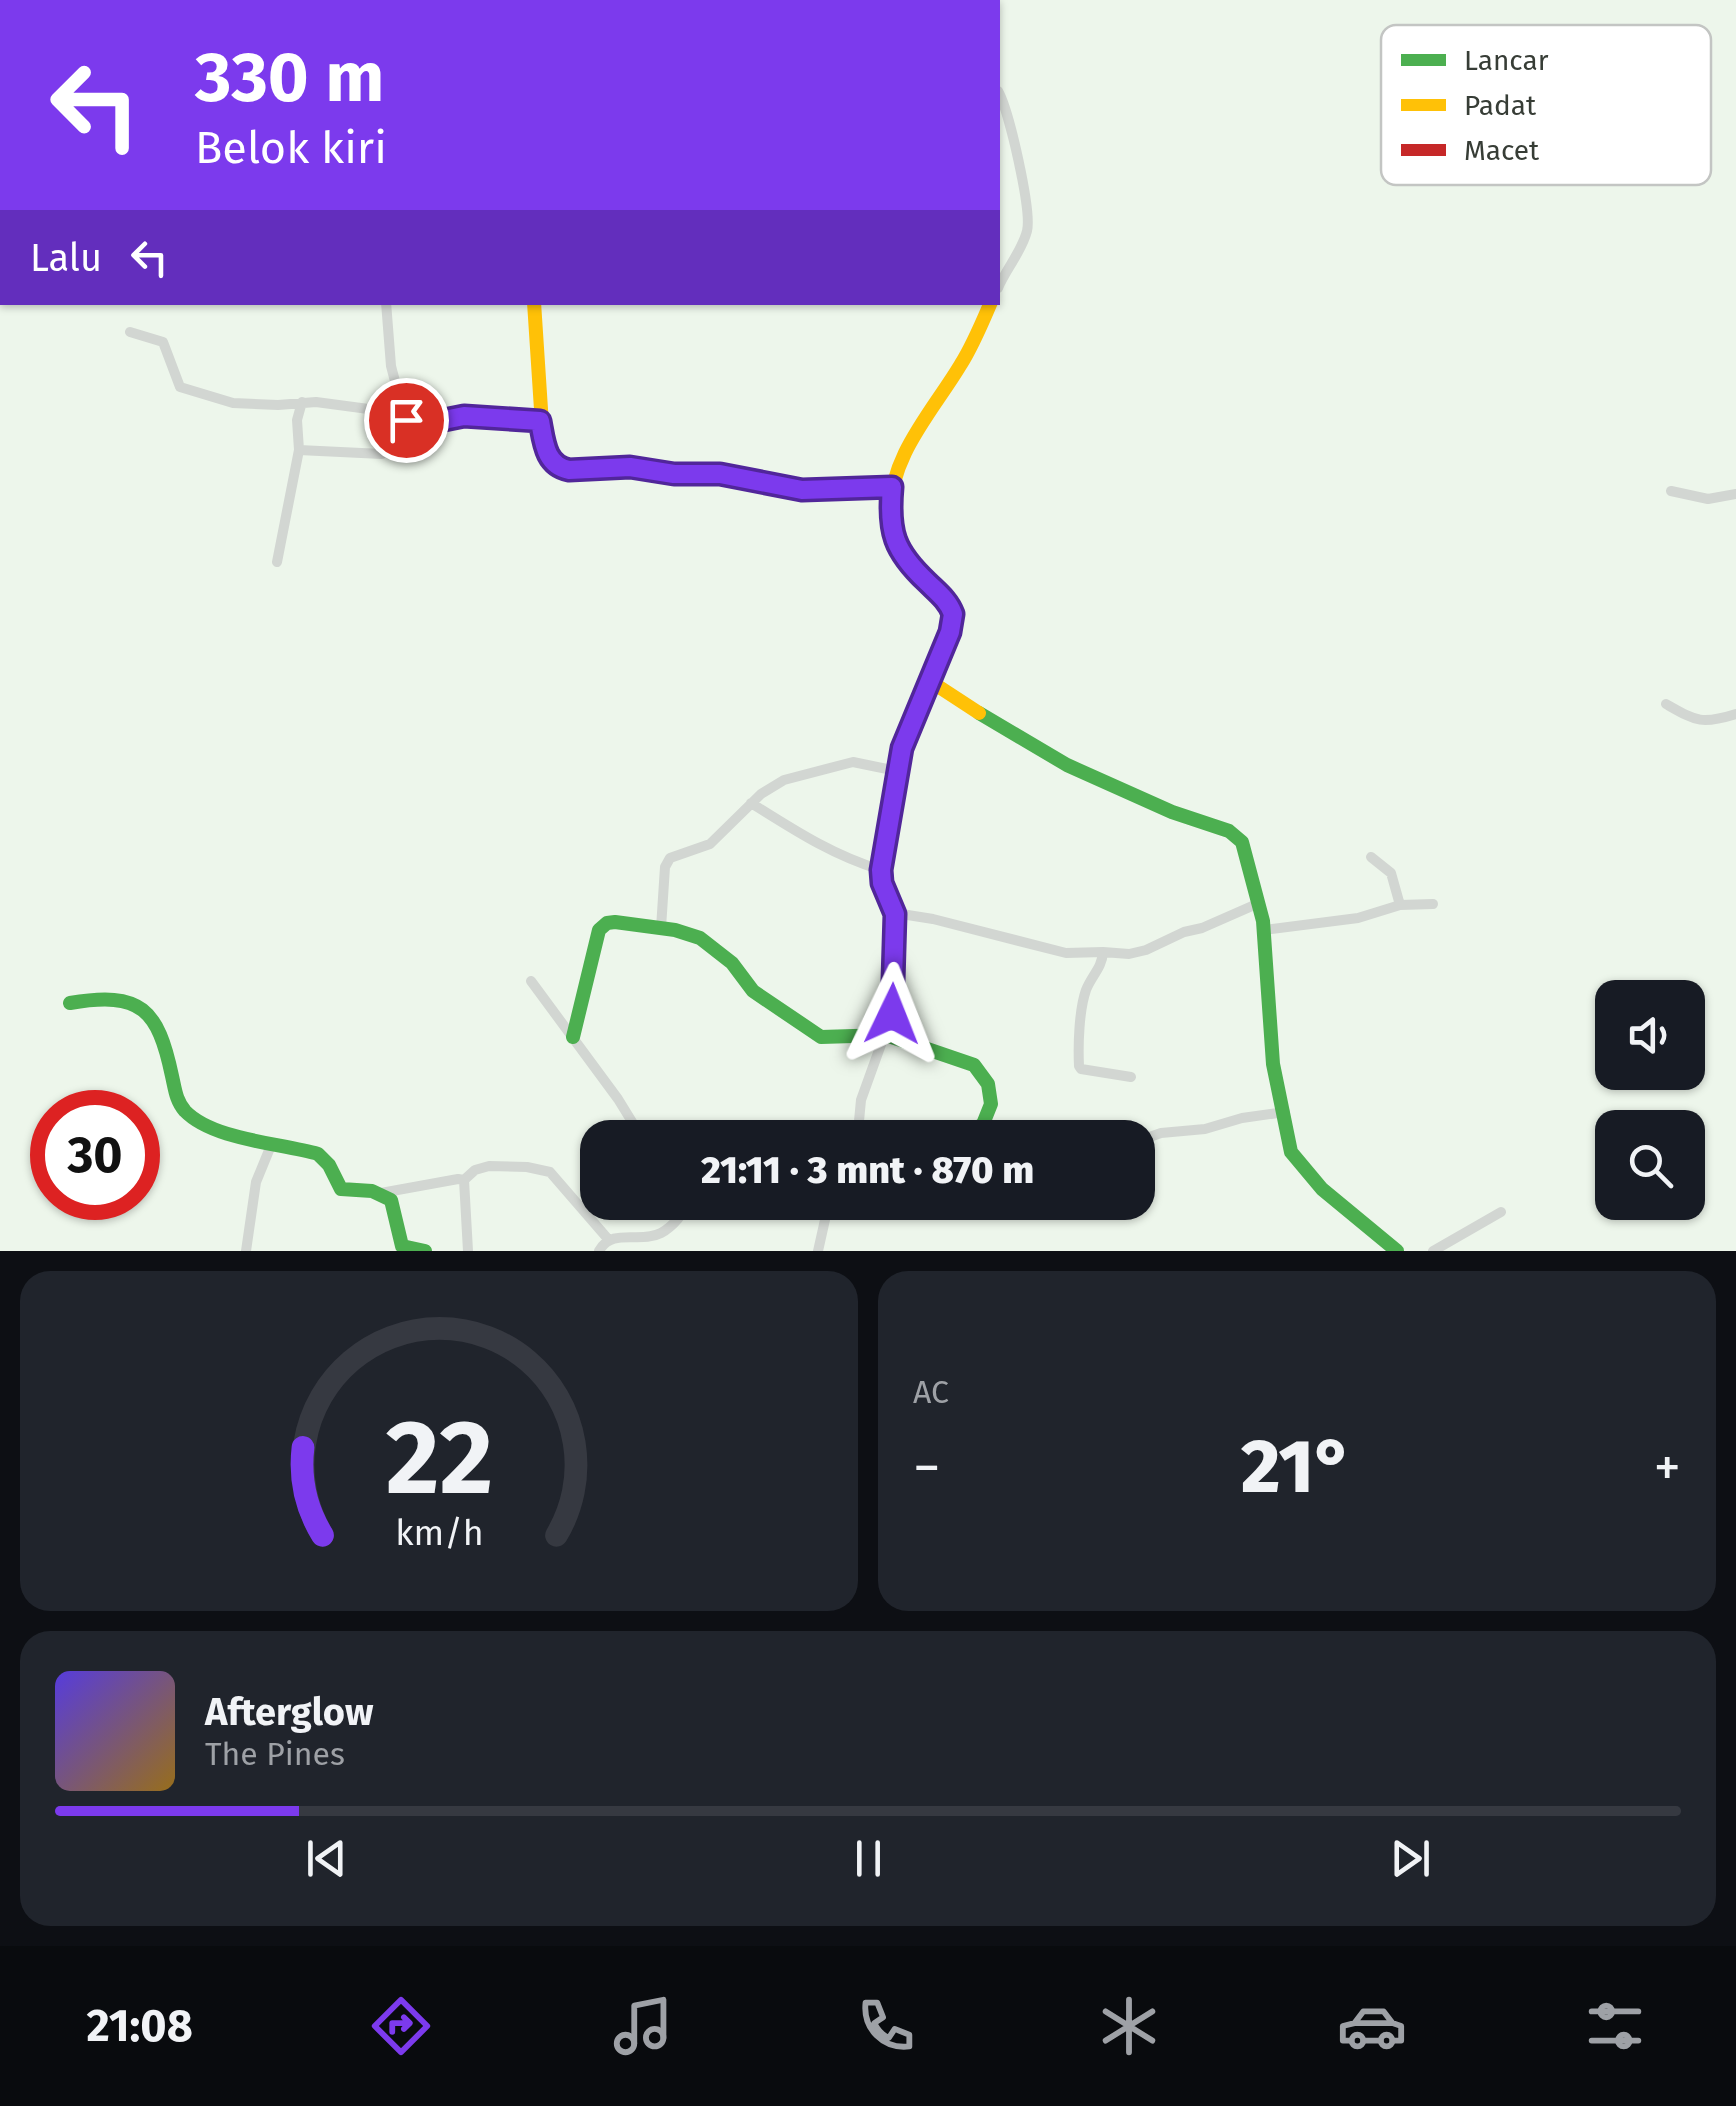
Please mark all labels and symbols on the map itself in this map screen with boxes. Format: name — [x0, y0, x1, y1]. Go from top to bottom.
legend — [1381, 25, 1711, 185]
text: Lancar — [1464, 44, 1549, 77]
text: Padat — [1464, 89, 1537, 122]
text: Macet — [1464, 134, 1540, 167]
pin — [364, 378, 449, 463]
position arrow — [840, 962, 944, 1066]
speed limit sign: 30 — [30, 1090, 160, 1220]

